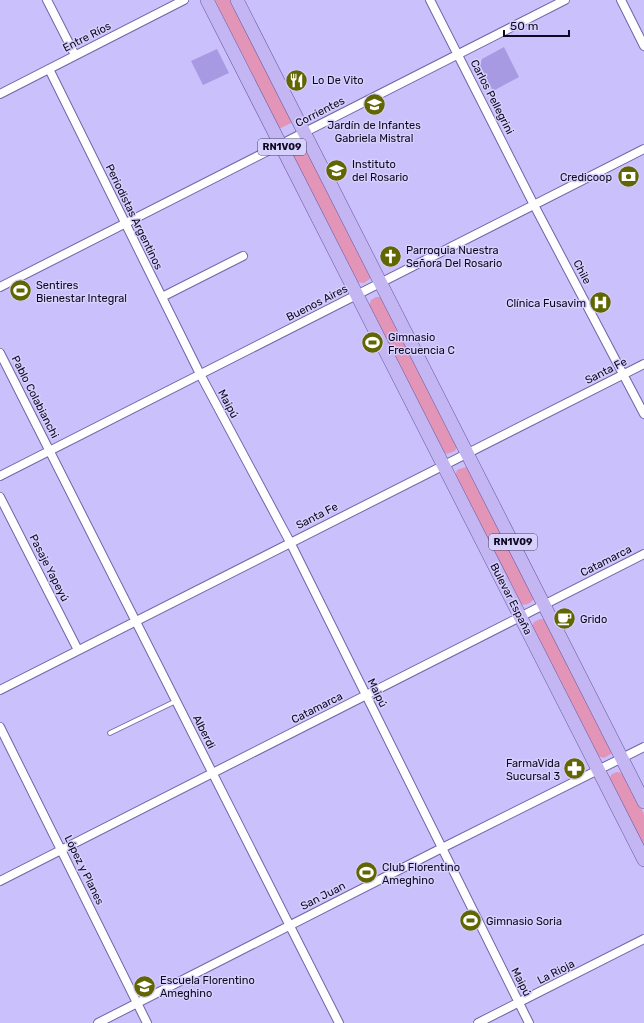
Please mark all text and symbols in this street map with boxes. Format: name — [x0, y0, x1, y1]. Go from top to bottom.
scale bar — [504, 12, 569, 38]
street label: Entre Ríos — [61, 19, 114, 55]
text: 50 m — [510, 19, 538, 33]
street label: Carlos Pellegrini — [468, 57, 516, 137]
restaurant icon: Lo De Vito — [284, 67, 310, 93]
place label: Lo De Vito — [312, 74, 364, 87]
school or university icon: Jardín de Infantes Gabriela Mistral — [361, 92, 387, 118]
street label: Corrientes — [293, 94, 347, 130]
place label: Jardín de Infantes Gabriela Mistral — [327, 119, 421, 145]
road number: RN1V09 — [258, 139, 306, 155]
school or university icon: Instituto del Rosario — [324, 157, 350, 183]
place label: Instituto del Rosario — [352, 158, 408, 184]
street label: Periodistas Argentinos — [103, 162, 165, 272]
bank icon: Credicoop — [615, 164, 641, 190]
place label: Credicoop — [560, 171, 612, 184]
church icon: Parroquia Nuestra Señora Del Rosario — [377, 243, 403, 269]
place label: Parroquia Nuestra Señora Del Rosario — [406, 244, 502, 270]
street label: Chile — [570, 258, 594, 286]
sports icon: Sentires Bienestar Integral — [8, 278, 34, 304]
place label: Sentires Bienestar Integral — [36, 279, 127, 305]
street label: Buenos Aires — [284, 282, 350, 324]
hospital icon: Clínica Fusavim — [588, 290, 614, 316]
place label: Clínica Fusavim — [506, 297, 586, 310]
sports icon: Gimnasio Frecuencia C — [360, 330, 386, 356]
place label: Gimnasio Frecuencia C — [388, 331, 455, 357]
street label: Pablo Colabianchi — [9, 353, 61, 441]
street label: Santa Fe — [583, 355, 629, 387]
street label: Maipú — [215, 387, 241, 421]
street label: Santa Fe — [294, 500, 340, 532]
street label: Pasaje Yapeyú — [27, 532, 71, 604]
road number: RN1V09 — [489, 534, 537, 550]
street label: Catamarca — [578, 543, 634, 579]
street label: Bulevar España — [487, 561, 535, 637]
cafe icon: Grido — [552, 606, 578, 632]
place label: Grido — [580, 613, 607, 626]
street label: Maipú — [364, 676, 390, 710]
street label: Catamarca — [289, 690, 345, 726]
street label: Alberdi — [190, 713, 218, 751]
pharmacy icon: FarmaVida Sucursal 3 — [562, 756, 588, 782]
place label: FarmaVida Sucursal 3 — [506, 757, 560, 783]
street label: López y Planes — [62, 833, 107, 907]
sports icon: Club Florentino Ameghino — [354, 860, 380, 886]
place label: Club Florentino Ameghino — [382, 861, 460, 887]
street label: San Juan — [298, 879, 348, 913]
sports icon: Gimnasio Soria — [457, 908, 483, 934]
place label: Gimnasio Soria — [486, 915, 562, 928]
street label: La Rioja — [535, 957, 577, 987]
street label: Maipú — [508, 965, 534, 999]
school or university icon: Escuela Florentino Ameghino — [132, 973, 158, 999]
place label: Escuela Florentino Ameghino — [160, 974, 255, 1000]

